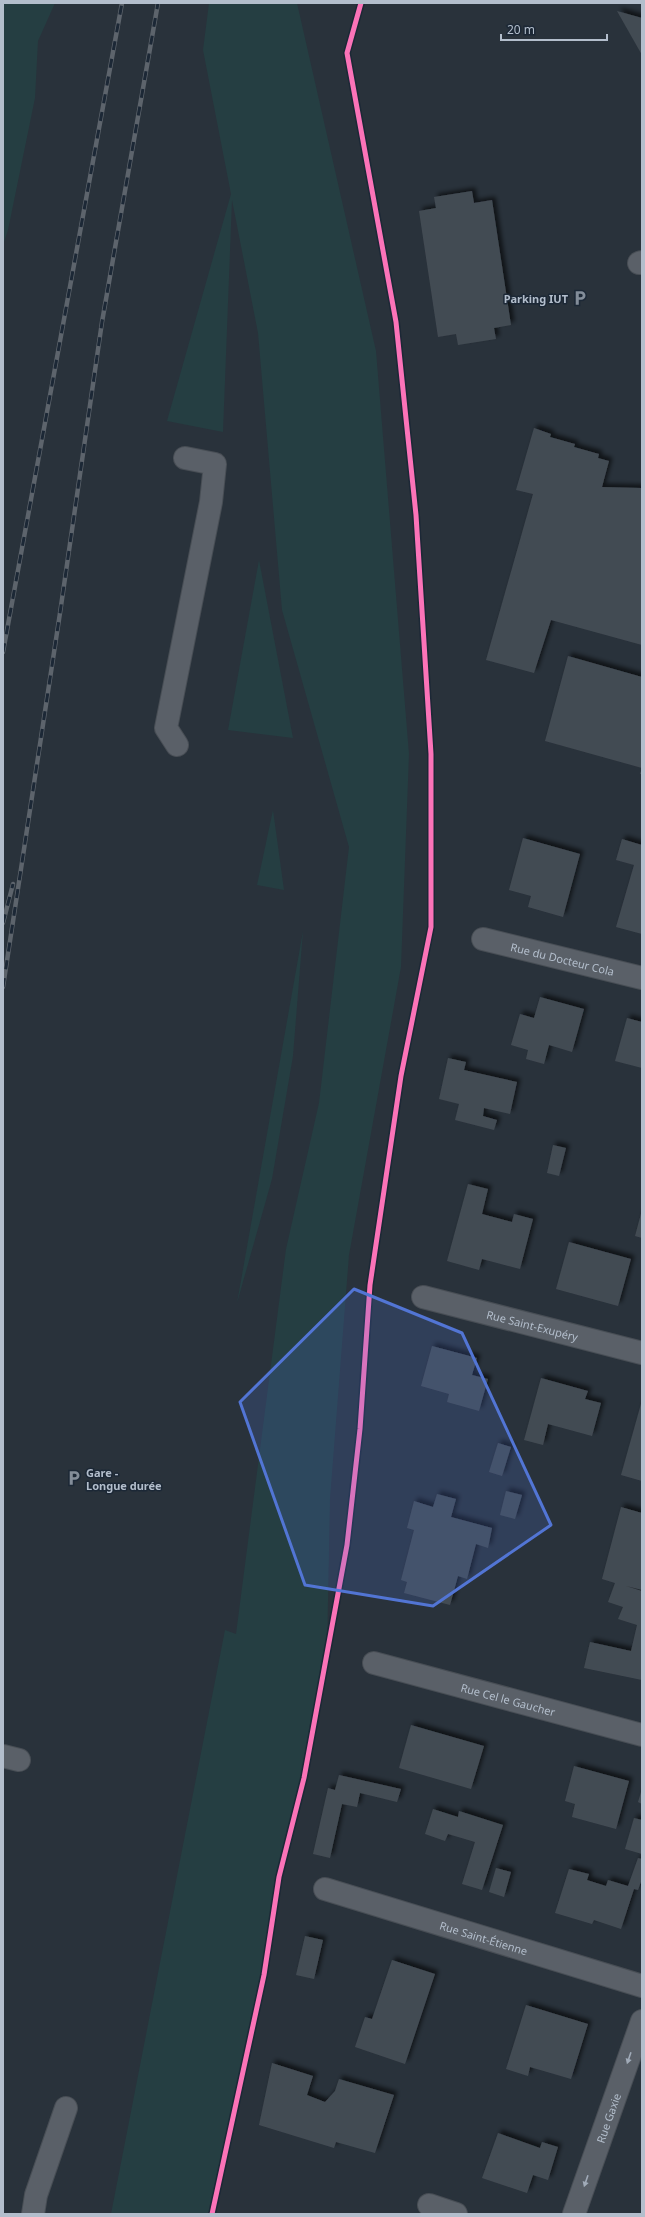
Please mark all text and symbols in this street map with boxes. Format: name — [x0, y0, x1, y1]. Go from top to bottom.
scale bar — [501, 16, 607, 42]
text: 20 m — [507, 21, 535, 38]
parking icon: Parking IUT — [571, 289, 589, 307]
place label: Parking IUT — [504, 291, 569, 306]
street label: Rue du Docteur Cola — [509, 939, 616, 978]
street label: Rue Saint-Exupéry — [485, 1306, 580, 1344]
place label: Gare - Longue durée — [86, 1465, 162, 1493]
parking icon: Gare - Longue durée — [65, 1469, 83, 1487]
street label: Rue Cel le Gaucher — [459, 1679, 558, 1719]
street label: Rue Saint-Étienne — [438, 1917, 530, 1958]
one-way arrow — [626, 2052, 632, 2064]
street label: Rue Gaxie — [592, 2091, 624, 2145]
one-way arrow — [583, 2175, 589, 2187]

